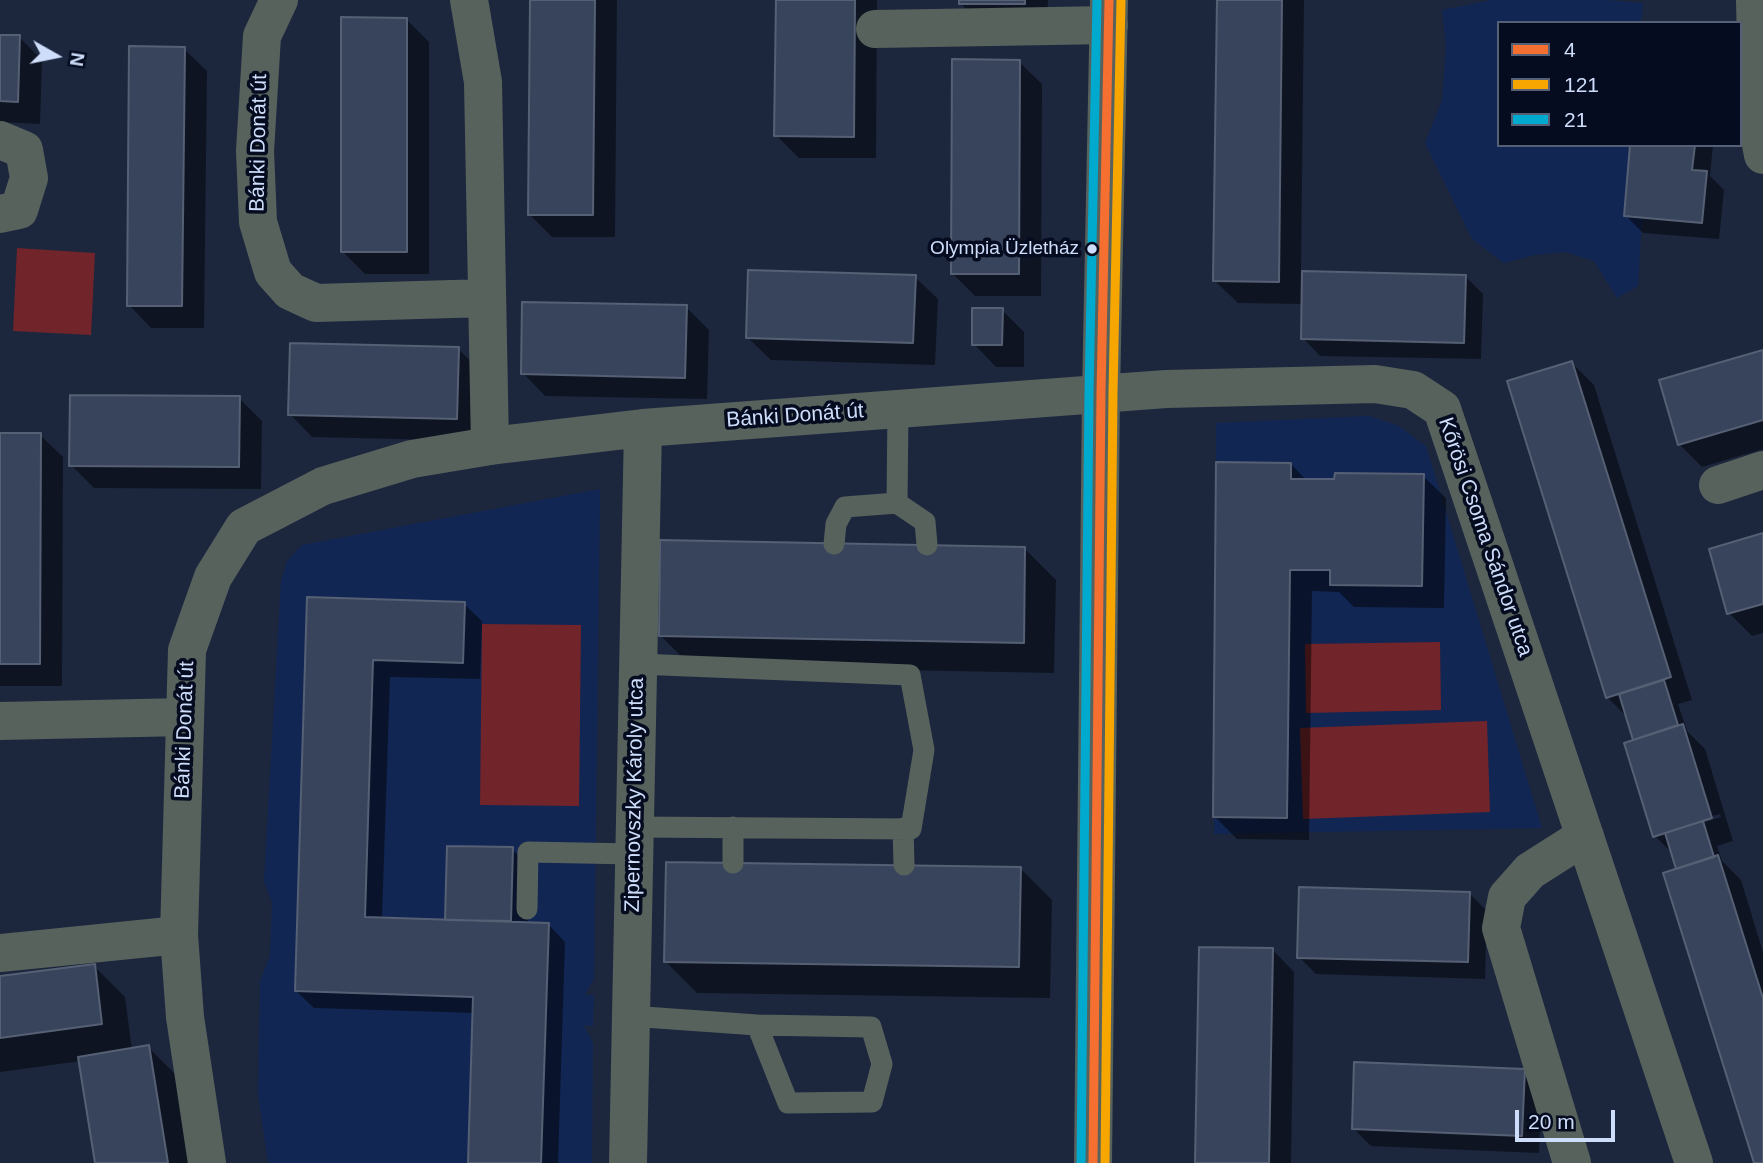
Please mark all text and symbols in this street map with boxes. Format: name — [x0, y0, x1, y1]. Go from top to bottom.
north arrow — [21, 21, 91, 91]
legend — [1497, 21, 1742, 147]
text: 4 — [1564, 38, 1576, 61]
text: N — [66, 51, 89, 68]
text: 121 — [1564, 73, 1599, 96]
street label: Bánki Donát út — [245, 74, 273, 212]
text: 21 — [1564, 108, 1587, 131]
place label: Olympia Üzletház — [930, 238, 1079, 260]
marker: Olympia Üzletház — [1085, 242, 1099, 256]
street label: Bánki Donát út — [725, 399, 865, 433]
street label: Kőrösi Csoma Sándor utca — [1432, 414, 1538, 660]
street label: Bánki Donát út — [170, 661, 200, 799]
street label: Zipernovszky Károly utca — [620, 678, 650, 912]
scale bar — [1518, 1096, 1618, 1140]
text: 20 m — [1528, 1110, 1575, 1133]

